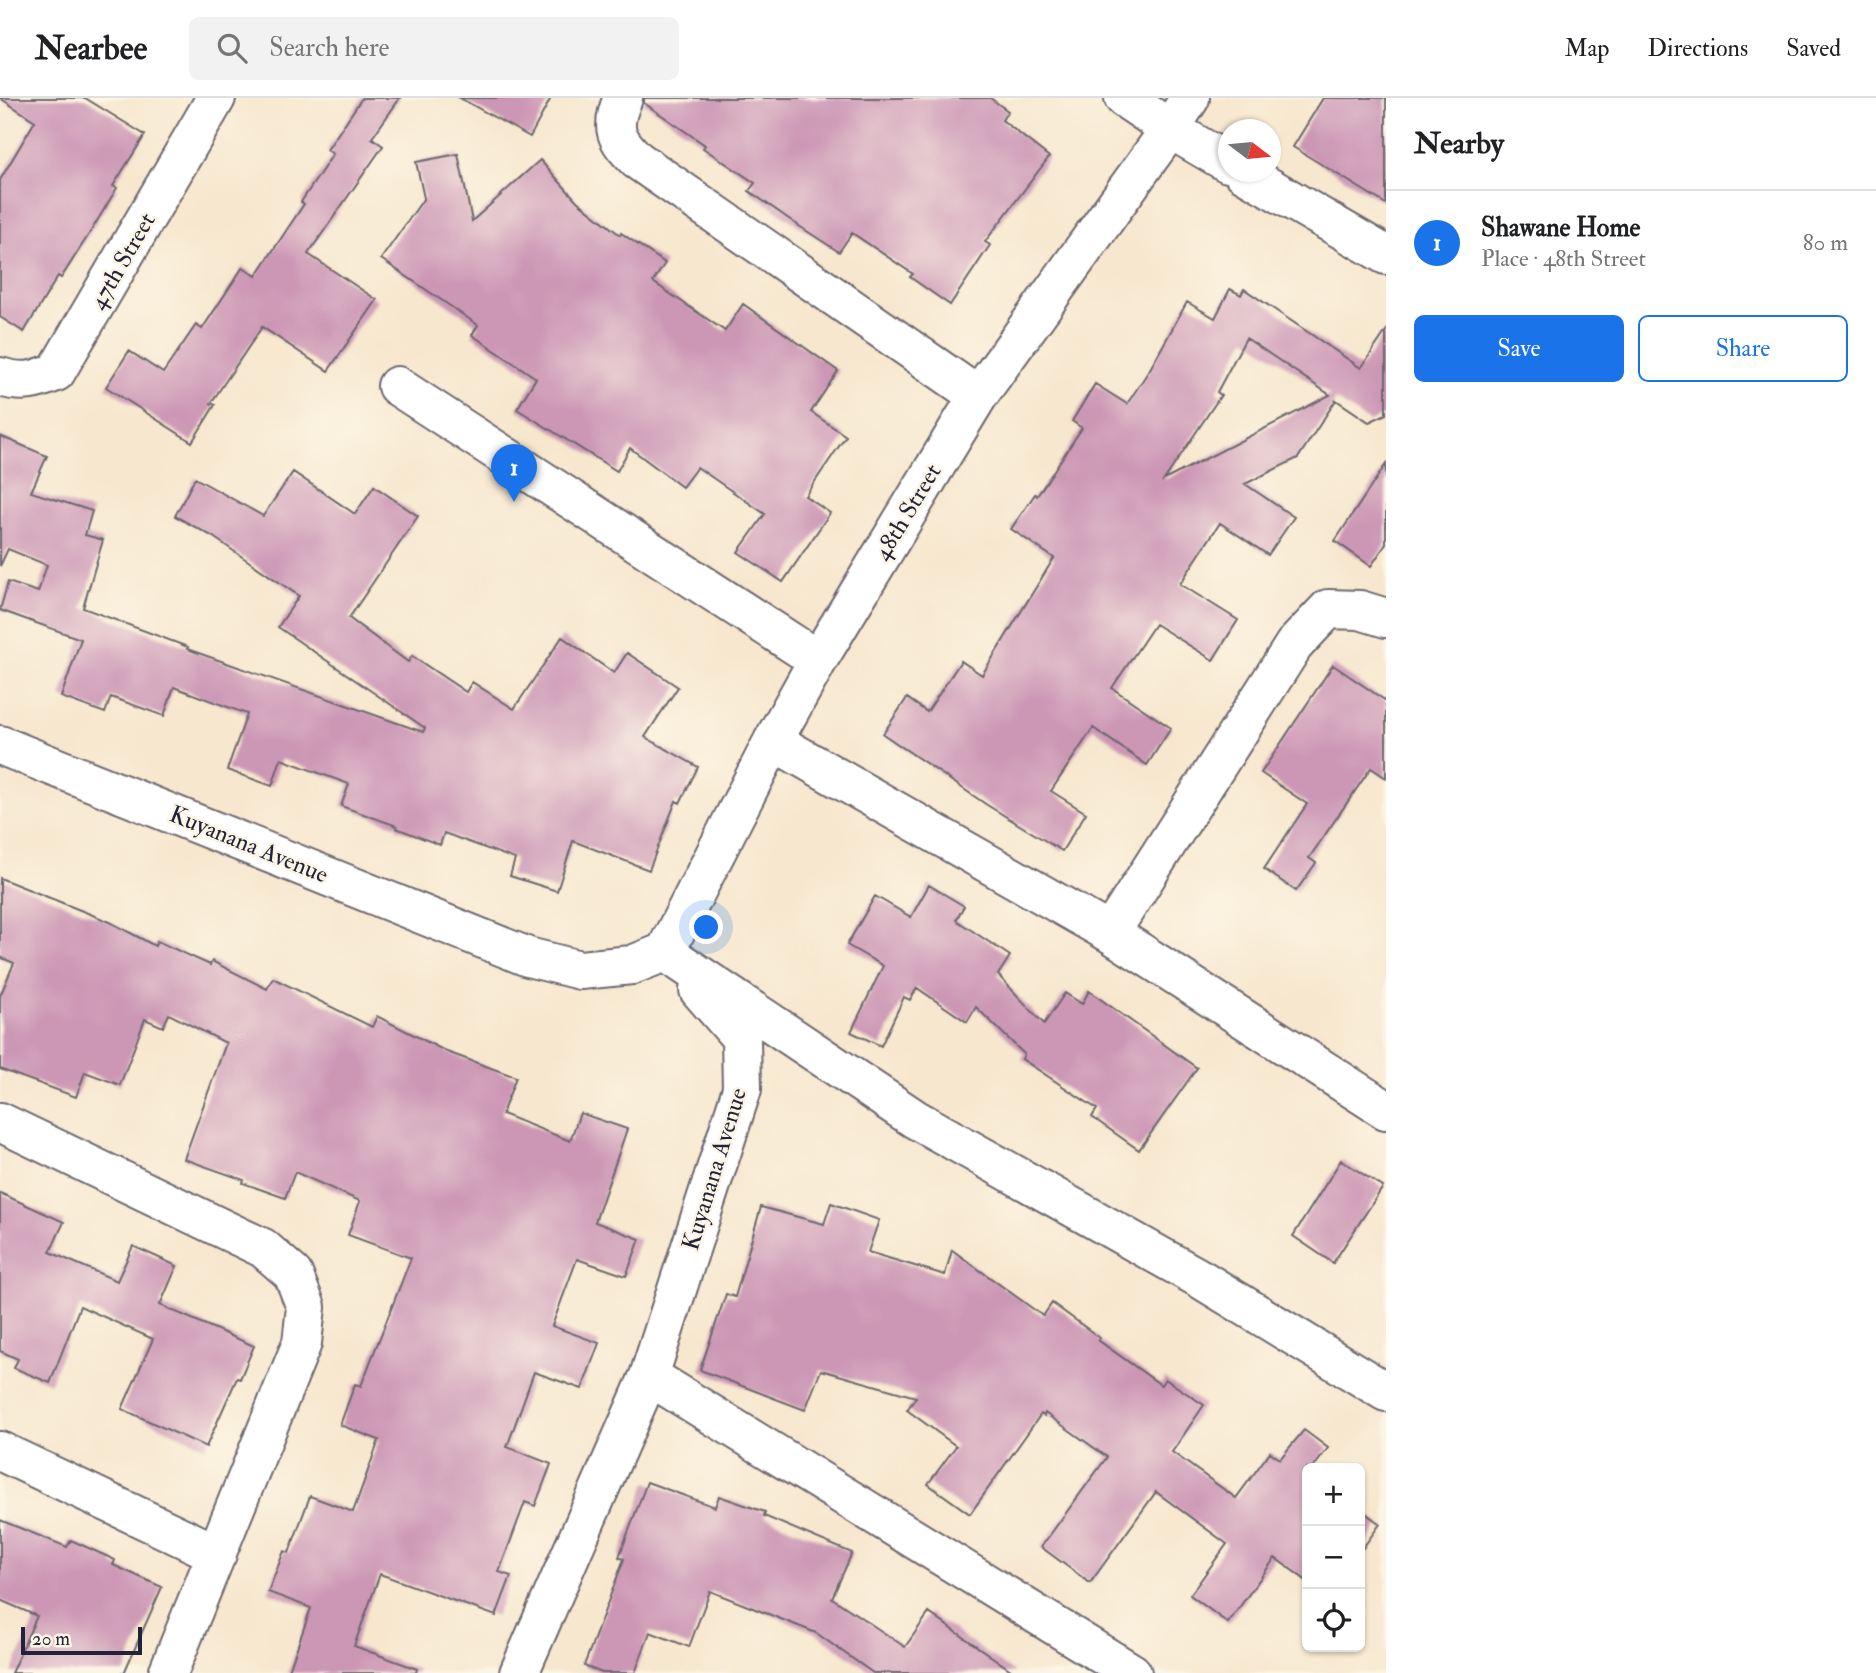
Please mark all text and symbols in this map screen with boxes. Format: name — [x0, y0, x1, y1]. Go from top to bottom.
search box — [189, 17, 679, 80]
text: Nearbee — [35, 28, 147, 69]
icon: search — [213, 29, 251, 67]
text: Search here — [269, 32, 389, 64]
text: Map — [1564, 33, 1609, 64]
text: Directions — [1647, 33, 1748, 64]
text: Saved — [1786, 33, 1841, 64]
north arrow — [1218, 119, 1281, 182]
text: Nearby — [1414, 125, 1504, 162]
street label: 47th Street — [82, 207, 163, 315]
text: Shawane Home — [1481, 212, 1640, 244]
text: 1 — [1433, 228, 1441, 257]
text: 80 m — [1803, 228, 1848, 257]
text: Place · 48th Street — [1481, 244, 1646, 273]
button: Save — [1414, 315, 1624, 382]
button: Share — [1638, 315, 1848, 382]
pin: 1 — [491, 444, 537, 502]
street label: 48th Street — [866, 458, 948, 566]
street label: Kuyanana Avenue — [165, 799, 333, 890]
your location — [689, 910, 723, 944]
street label: Kuyanana Avenue — [675, 1084, 754, 1254]
map controls — [1302, 1463, 1365, 1652]
button: + — [1302, 1463, 1365, 1526]
button: − — [1302, 1526, 1365, 1589]
button: locate — [1302, 1589, 1365, 1652]
scale bar — [21, 1624, 142, 1656]
text: 20 m — [32, 1627, 70, 1651]

